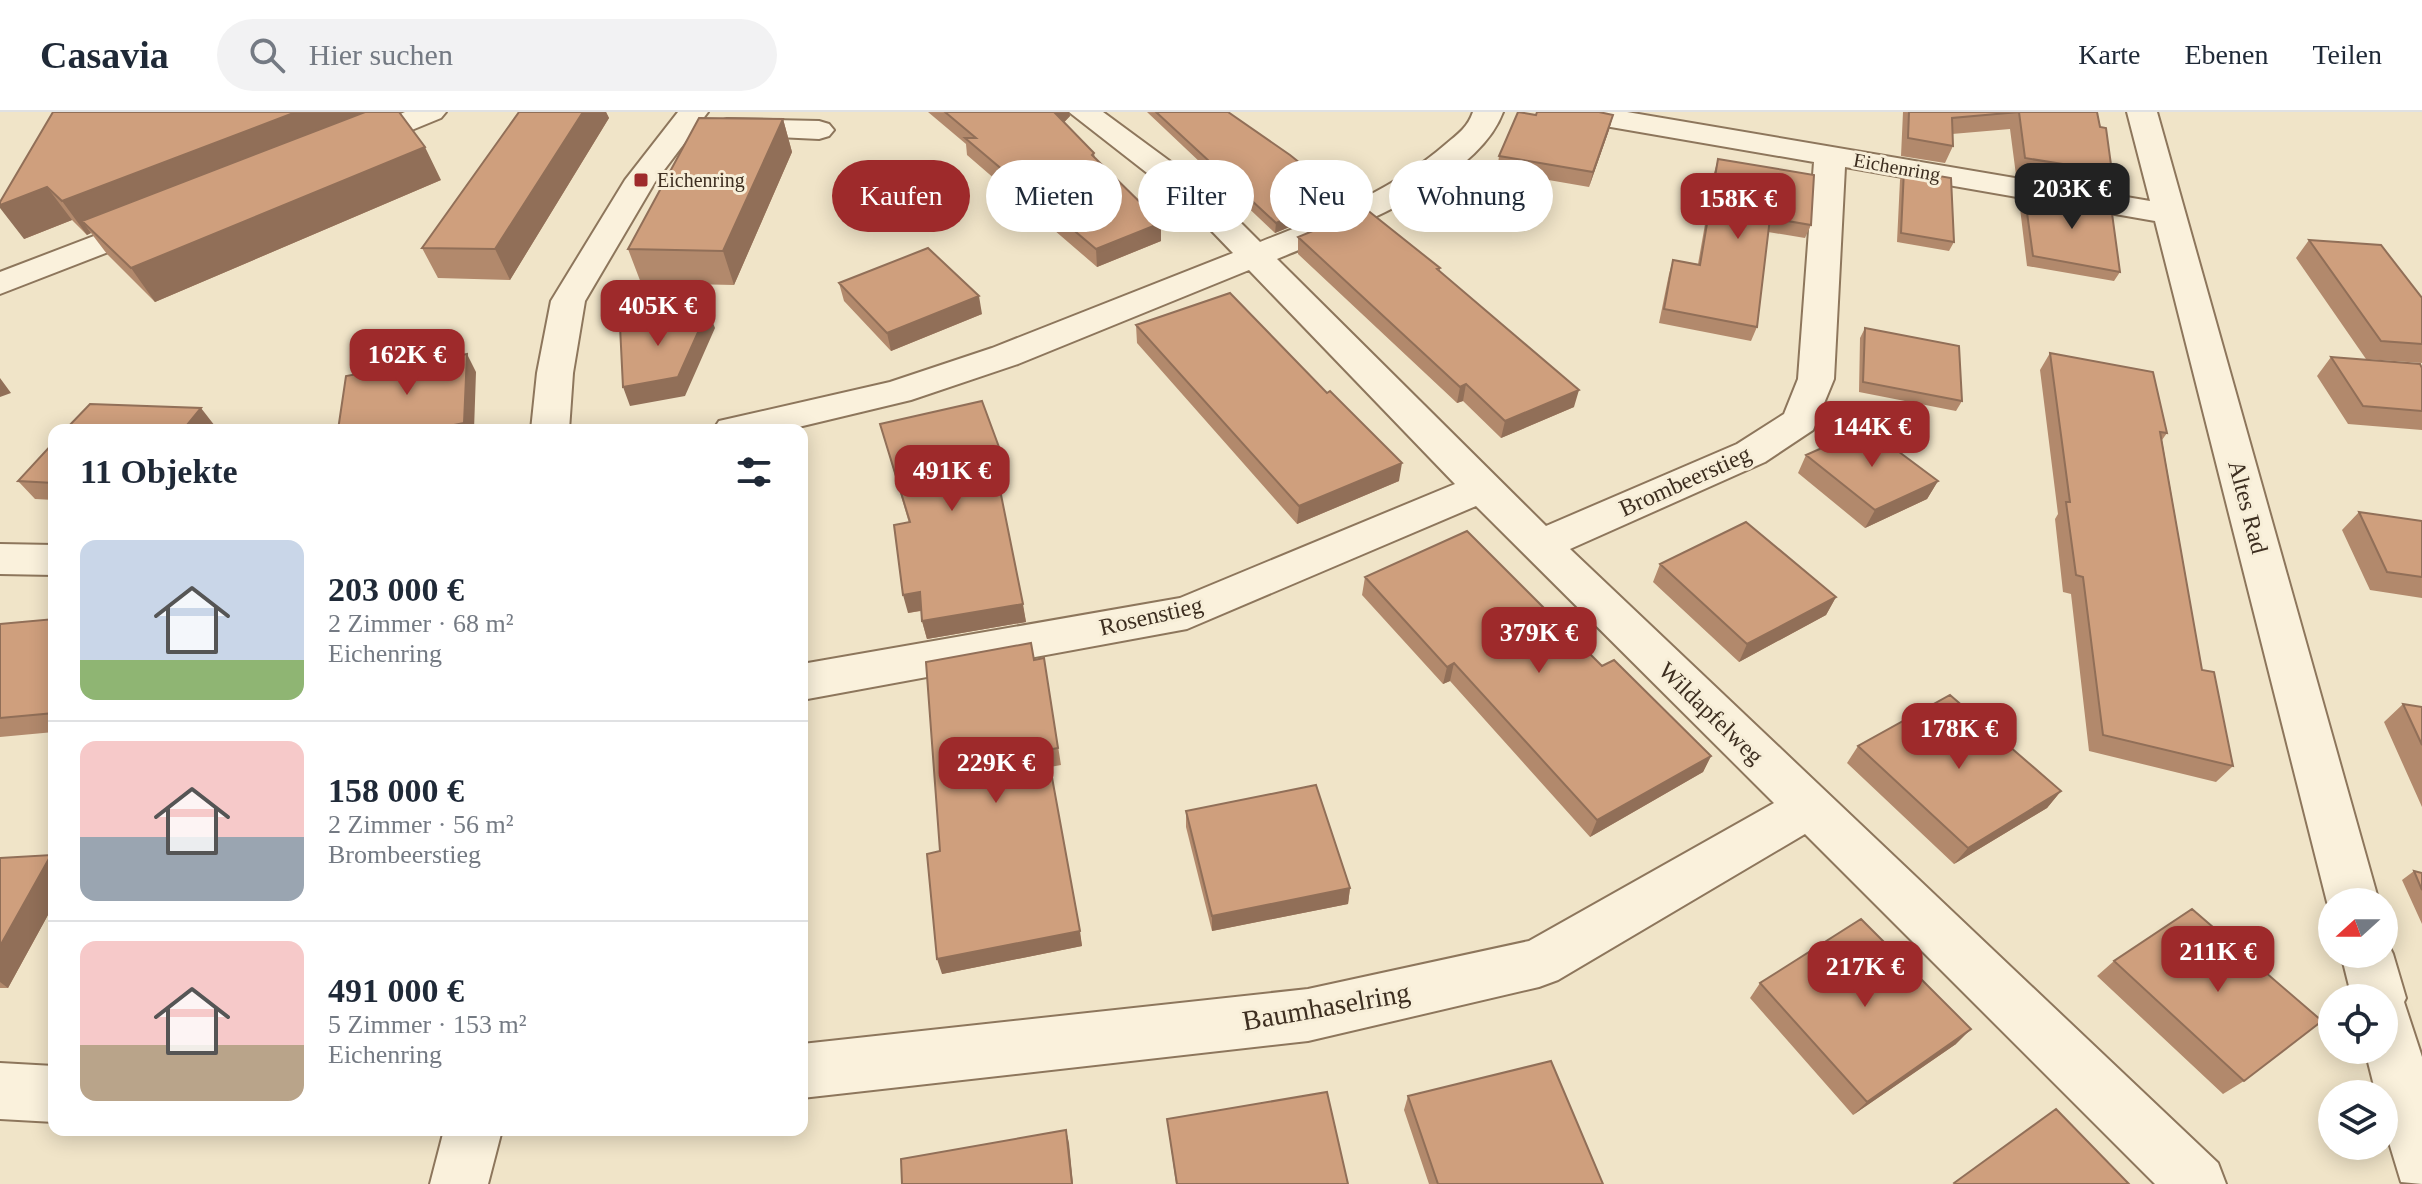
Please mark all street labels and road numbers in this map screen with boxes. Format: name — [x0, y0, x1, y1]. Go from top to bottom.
street label: Eichenring — [1852, 149, 1942, 186]
street label: Brombeerstieg — [1615, 440, 1755, 522]
street label: Altes Rad — [2223, 458, 2273, 556]
street label: Rosenstieg — [1097, 591, 1205, 641]
street label: Wildapfelweg — [1653, 657, 1769, 769]
street label: Baumhaselring — [1240, 977, 1412, 1036]

